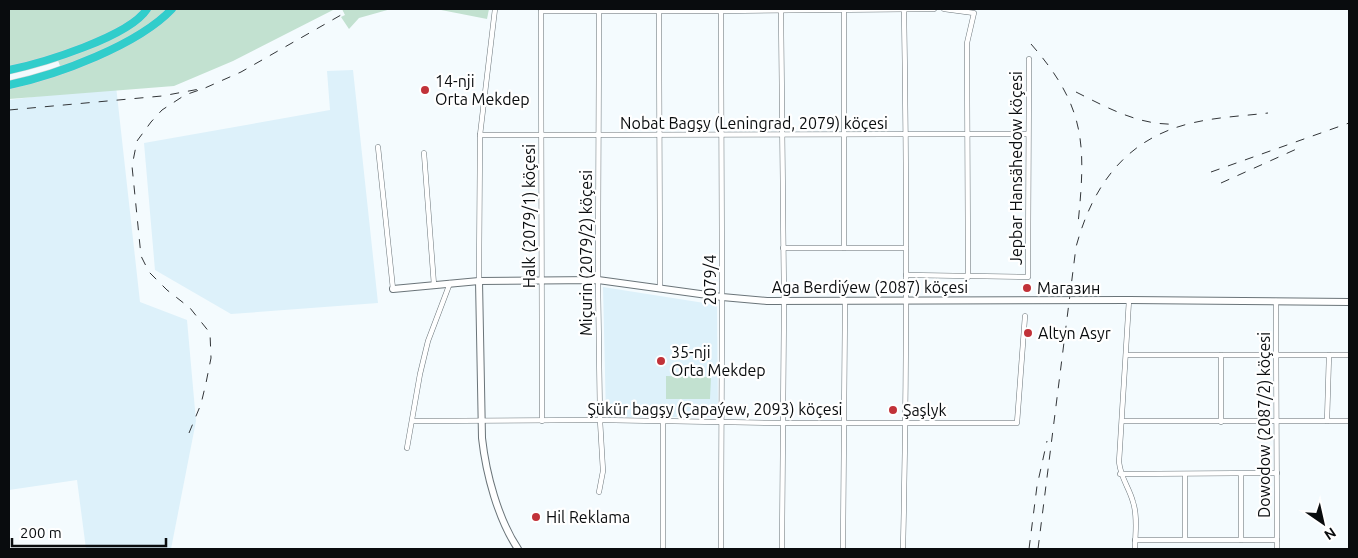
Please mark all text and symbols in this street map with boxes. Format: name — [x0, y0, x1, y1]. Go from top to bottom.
street label: Jepbar Hansähedow köçesi — [1007, 71, 1025, 265]
place label: 14-nji Orta Mekdep — [435, 72, 530, 108]
marker: 14-nji Orta Mekdep — [419, 84, 431, 96]
street label: Nobat Bagşy (Leningrad, 2079) köçesi — [620, 114, 888, 133]
street label: Halk (2079/1) köçesi — [520, 144, 539, 288]
street label: Miçurin (2079/2) köçesi — [577, 170, 596, 336]
street label: 2079/4 — [701, 254, 719, 306]
street label: Aga Berdiýew (2087) köçesi — [772, 278, 968, 297]
place label: Магазин — [1037, 279, 1100, 297]
marker: Магазин — [1021, 282, 1033, 294]
place label: Altyn Asyr — [1038, 324, 1111, 342]
marker: Altyn Asyr — [1022, 327, 1034, 339]
street label: Dowodow (2087/2) köçesi — [1255, 332, 1274, 518]
place label: 35-nji Orta Mekdep — [671, 343, 766, 379]
marker: 35-nji Orta Mekdep — [655, 355, 667, 367]
street label: Şükür bagşy (Çapaýew, 2093) köçesi — [587, 400, 843, 419]
place label: Şaşlyk — [903, 401, 947, 419]
marker: Şaşlyk — [887, 404, 899, 416]
north arrow — [1298, 498, 1348, 548]
place label: Hil Reklama — [546, 508, 630, 526]
marker: Hil Reklama — [530, 511, 542, 523]
scale bar — [12, 516, 166, 548]
text: 200 m — [20, 524, 62, 541]
text: N — [1321, 524, 1339, 543]

